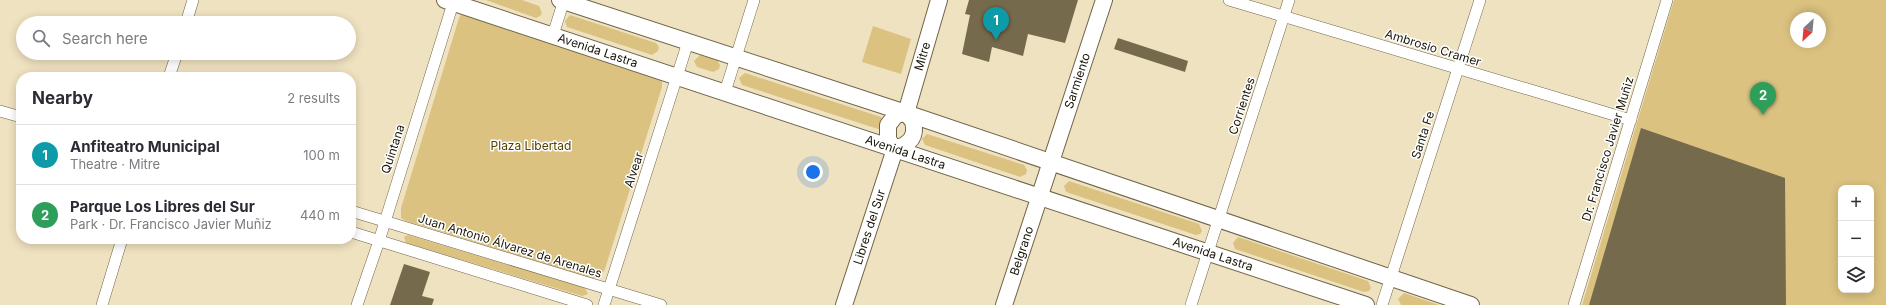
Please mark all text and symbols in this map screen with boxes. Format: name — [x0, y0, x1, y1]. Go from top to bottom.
pin: 1 — [983, 7, 1009, 40]
north arrow — [1790, 12, 1826, 48]
search box — [16, 16, 356, 60]
street label: Ambrosio Cramer — [1383, 26, 1483, 69]
icon: search — [30, 27, 52, 49]
text: Search here — [62, 29, 148, 48]
street label: Avenida Lastra — [556, 30, 640, 70]
street label: Mitre — [911, 40, 933, 72]
street label: Sarmiento — [1061, 51, 1093, 110]
street label: Corrientes — [1225, 75, 1258, 136]
street label: Dr. Francisco Javier Muñiz — [1578, 75, 1637, 223]
pin: 2 — [1750, 82, 1776, 115]
text: Nearby — [32, 88, 93, 108]
text: 2 results — [287, 90, 340, 106]
street label: Santa Fe — [1408, 109, 1437, 161]
street label: Quintana — [378, 122, 408, 175]
street label: Avenida Lastra — [864, 132, 948, 172]
text: Anfiteatro Municipal — [70, 137, 220, 156]
park label: Plaza Libertad — [491, 138, 571, 153]
text: 1 — [42, 147, 48, 163]
text: 100 m — [303, 147, 340, 163]
street label: Alvear — [621, 150, 646, 189]
text: Theatre · Mitre — [70, 156, 160, 172]
your location — [803, 162, 823, 182]
map controls — [1838, 185, 1874, 293]
button: + — [1838, 185, 1874, 221]
street label: Libres del Sur — [850, 187, 888, 266]
text: Parque Los Libres del Sur — [70, 197, 255, 216]
text: 2 — [41, 207, 49, 223]
text: 440 m — [300, 207, 340, 223]
street label: Juan Antonio Álvarez de Arenales — [416, 210, 604, 281]
text: Park · Dr. Francisco Javier Muñiz — [70, 216, 272, 232]
button: − — [1838, 221, 1874, 257]
street label: Belgrano — [1006, 224, 1036, 277]
street label: Avenida Lastra — [1171, 234, 1255, 274]
button: layers — [1838, 257, 1874, 293]

